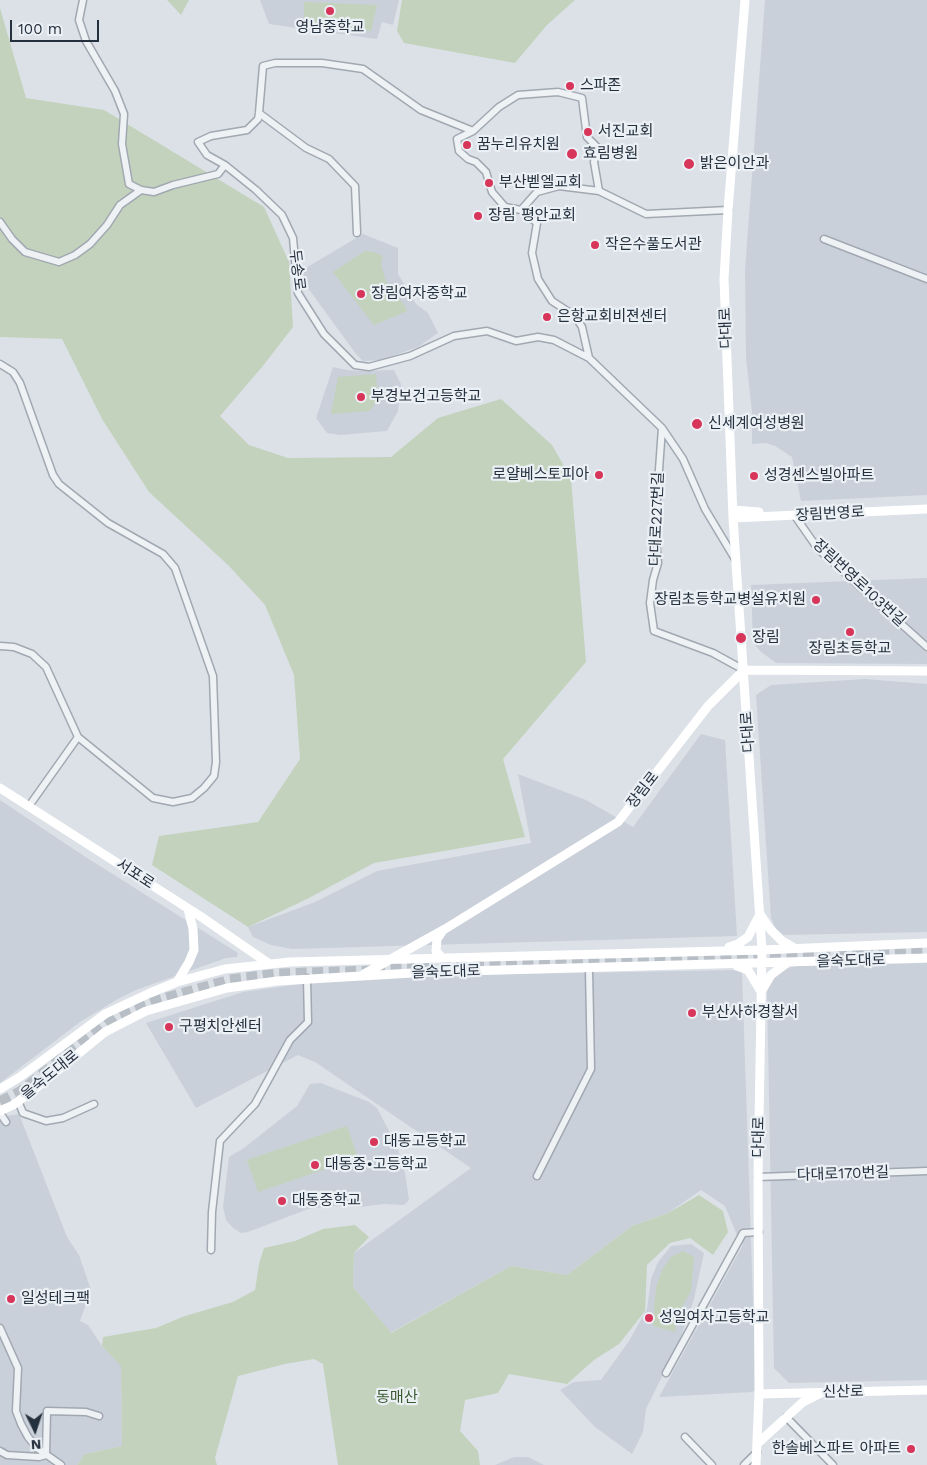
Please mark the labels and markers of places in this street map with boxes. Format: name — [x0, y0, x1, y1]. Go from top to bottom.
marker: 영남중학교 — [324, 5, 336, 17]
place label: 영남중학교 — [296, 19, 364, 37]
place label: 스파존 — [580, 77, 621, 95]
marker: 스파존 — [564, 80, 576, 92]
place label: 서진교회 — [598, 123, 653, 141]
marker: 서진교회 — [582, 126, 594, 138]
place label: 꿈누리유치원 — [477, 136, 560, 154]
marker: 꿈누리유치원 — [461, 139, 473, 151]
place label: 효림병원 — [583, 145, 638, 163]
marker: 효림병원 — [565, 147, 579, 161]
place label: 밝은이안과 — [700, 155, 769, 173]
marker: 밝은이안과 — [682, 157, 696, 171]
place label: 부산벧엘교회 — [499, 174, 582, 192]
marker: 부산벧엘교회 — [483, 177, 495, 189]
place label: 장림 평안교회 — [488, 207, 576, 225]
marker: 장림 평안교회 — [472, 210, 484, 222]
place label: 작은수풀도서관 — [605, 236, 702, 254]
marker: 작은수풀도서관 — [589, 239, 601, 251]
place label: 장림여자중학교 — [371, 285, 468, 303]
marker: 장림여자중학교 — [355, 288, 367, 300]
place label: 은항교회비젼센터 — [557, 308, 667, 326]
marker: 은항교회비젼센터 — [541, 311, 553, 323]
place label: 부경보건고등학교 — [371, 388, 481, 406]
marker: 부경보건고등학교 — [355, 391, 367, 403]
place label: 신세계여성병원 — [708, 415, 805, 433]
marker: 신세계여성병원 — [690, 417, 704, 431]
place label: 로얄베스토피아 — [492, 466, 589, 484]
place label: 성경센스빌아파트 — [764, 467, 874, 485]
marker: 로얄베스토피아 — [593, 469, 605, 481]
marker: 성경센스빌아파트 — [748, 470, 760, 482]
place label: 장림초등학교병설유치원 — [654, 591, 806, 609]
marker: 장림초등학교병설유치원 — [810, 594, 822, 606]
marker: 장림초등학교 — [844, 626, 856, 638]
place label: 장림 — [752, 629, 780, 647]
marker: 장림 — [734, 631, 748, 645]
place label: 장림초등학교 — [809, 640, 891, 658]
place label: 부산사하경찰서 — [702, 1004, 799, 1022]
marker: 부산사하경찰서 — [686, 1007, 698, 1019]
place label: 구평치안센터 — [179, 1018, 262, 1036]
marker: 구평치안센터 — [163, 1021, 175, 1033]
place label: 대동고등학교 — [384, 1133, 467, 1151]
marker: 대동고등학교 — [368, 1136, 380, 1148]
place label: 대동중•고등학교 — [325, 1156, 428, 1174]
marker: 대동중•고등학교 — [309, 1159, 321, 1171]
place label: 대동중학교 — [292, 1192, 361, 1210]
marker: 대동중학교 — [276, 1195, 288, 1207]
place label: 일성테크팩 — [21, 1290, 90, 1308]
marker: 일성테크팩 — [5, 1293, 17, 1305]
place label: 성일여자고등학교 — [659, 1309, 769, 1327]
marker: 성일여자고등학교 — [643, 1312, 655, 1324]
place label: 한솔베스파트 아파트 — [772, 1440, 901, 1458]
marker: 한솔베스파트 아파트 — [905, 1443, 917, 1455]

